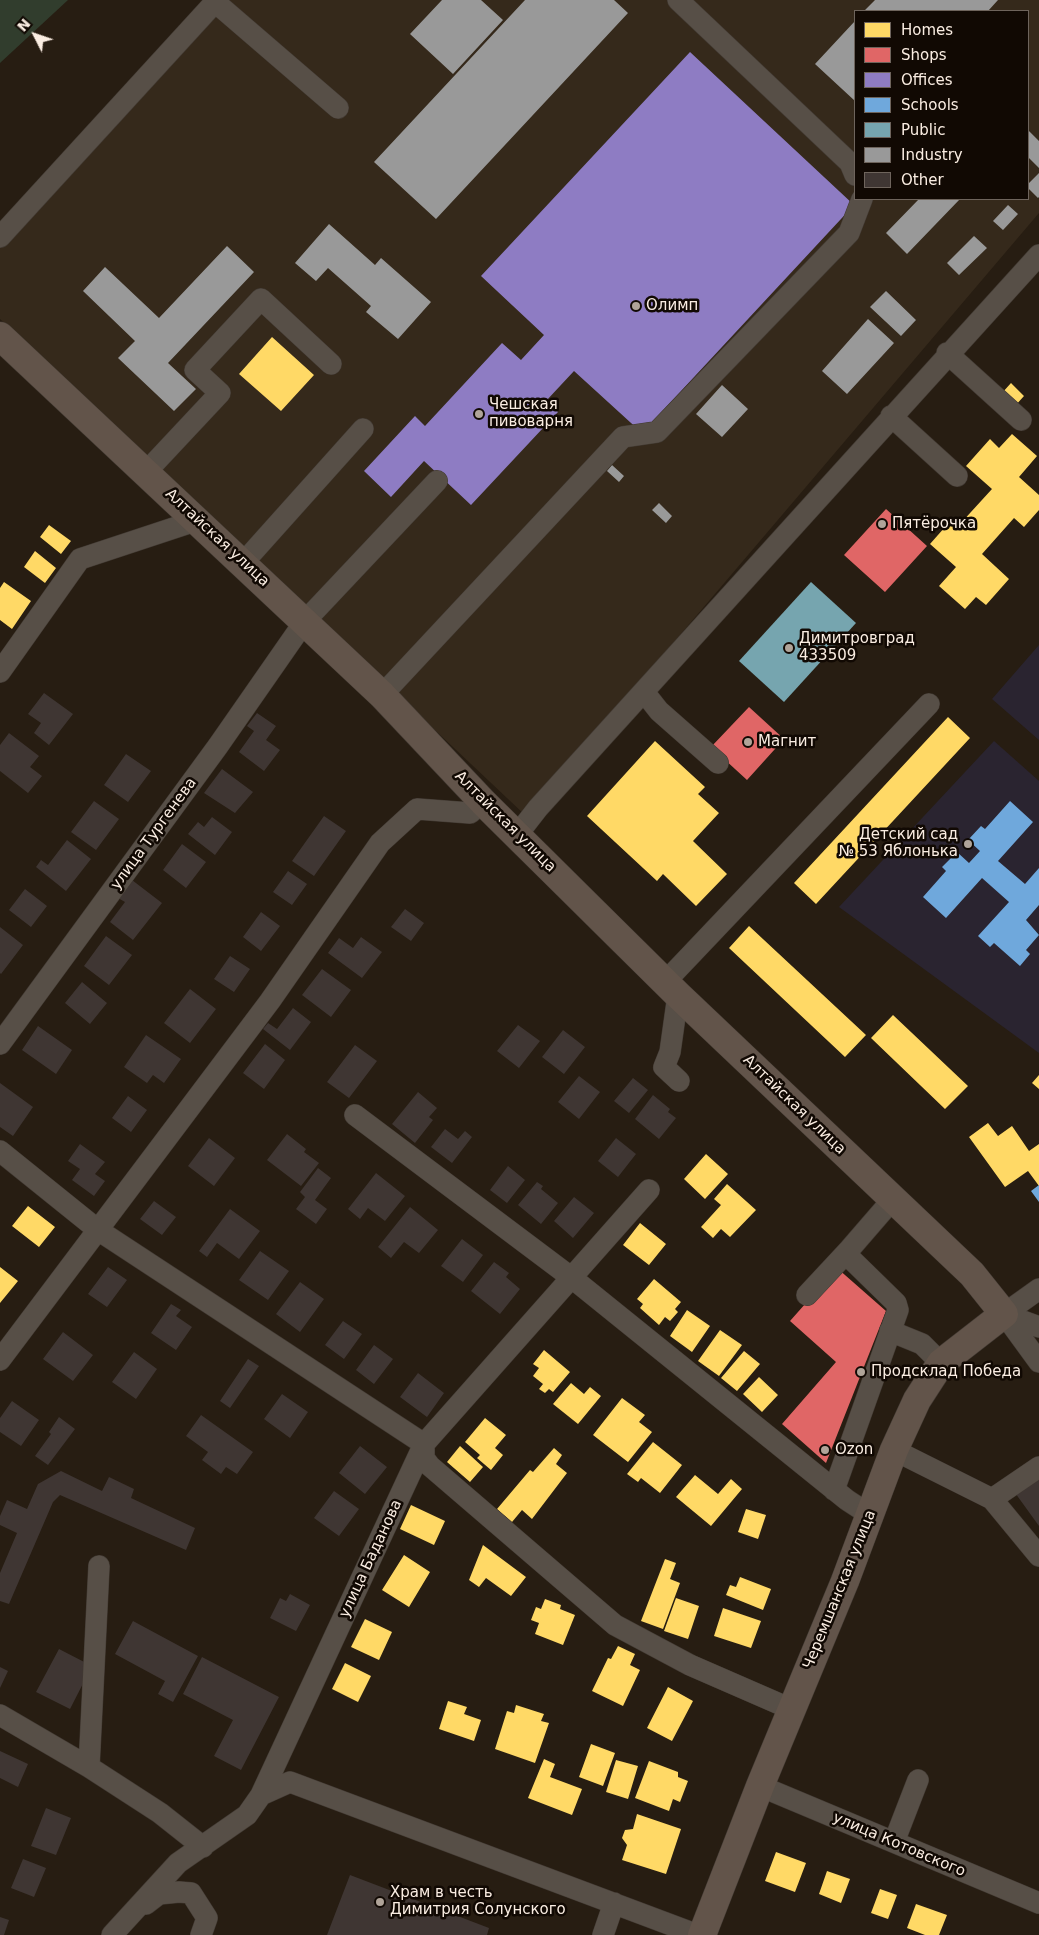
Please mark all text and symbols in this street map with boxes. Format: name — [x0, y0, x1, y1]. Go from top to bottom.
north arrow — [10, 10, 60, 60]
legend — [854, 10, 1029, 200]
text: N — [14, 15, 34, 35]
text: Homes — [901, 21, 953, 39]
text: Shops — [901, 46, 947, 64]
text: Offices — [901, 71, 953, 89]
text: Schools — [901, 96, 959, 114]
text: Public — [901, 121, 945, 139]
text: Industry — [901, 146, 963, 164]
text: Other — [901, 171, 944, 189]
place label: Олимп — [646, 297, 698, 315]
marker: Олимп — [630, 300, 642, 312]
place label: Чешская пивоварня — [489, 396, 573, 431]
marker: Чешская пивоварня — [473, 408, 485, 420]
street label: Алтайская улица — [161, 485, 273, 591]
place label: Пятёрочка — [892, 515, 976, 533]
marker: Пятёрочка — [876, 518, 888, 530]
place label: Димитровград 433509 — [799, 630, 915, 665]
marker: Димитровград 433509 — [783, 642, 795, 654]
place label: Магнит — [758, 733, 816, 751]
marker: Магнит — [742, 736, 754, 748]
street label: Алтайская улица — [451, 768, 559, 876]
street label: улица Тургенева — [107, 774, 201, 894]
place label: Детский сад № 53 Яблонька — [838, 826, 958, 861]
marker: Детский сад № 53 Яблонька — [962, 838, 974, 850]
street label: Алтайская улица — [739, 1051, 849, 1159]
place label: Продсклад Победа — [871, 1363, 1021, 1381]
marker: Продсклад Победа — [855, 1366, 867, 1378]
place label: Ozon — [835, 1441, 873, 1459]
marker: Ozon — [819, 1444, 831, 1456]
street label: улица Баданова — [336, 1497, 406, 1621]
street label: Черемшанская улица — [800, 1508, 880, 1672]
street label: улица Котовского — [830, 1809, 968, 1881]
place label: Храм в честь Димитрия Солунского — [390, 1884, 566, 1919]
marker: Храм в честь Димитрия Солунского — [374, 1896, 386, 1908]

